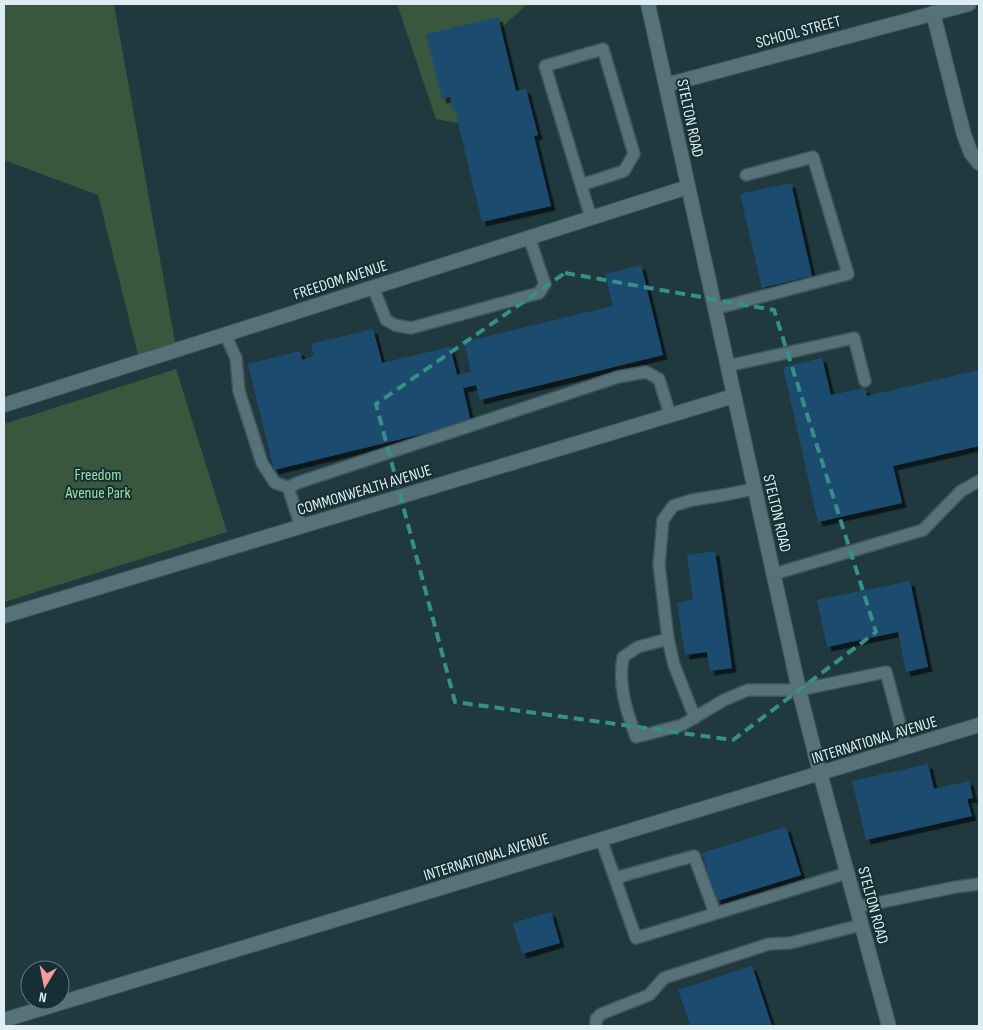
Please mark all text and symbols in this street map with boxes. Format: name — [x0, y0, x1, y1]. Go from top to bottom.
street label: SCHOOL STREET — [754, 12, 843, 53]
street label: STELTON ROAD — [672, 78, 707, 159]
street label: FREEDOM AVENUE — [291, 256, 390, 305]
street label: COMMONWEALTH AVENUE — [295, 461, 434, 520]
park label: Freedom Avenue Park — [64, 466, 131, 503]
street label: STELTON ROAD — [758, 473, 795, 554]
street label: INTERNATIONAL AVENUE — [809, 712, 939, 769]
street label: INTERNATIONAL AVENUE — [421, 829, 551, 886]
street label: STELTON ROAD — [853, 865, 892, 946]
north arrow — [20, 960, 70, 1010]
text: N — [38, 988, 48, 1006]

